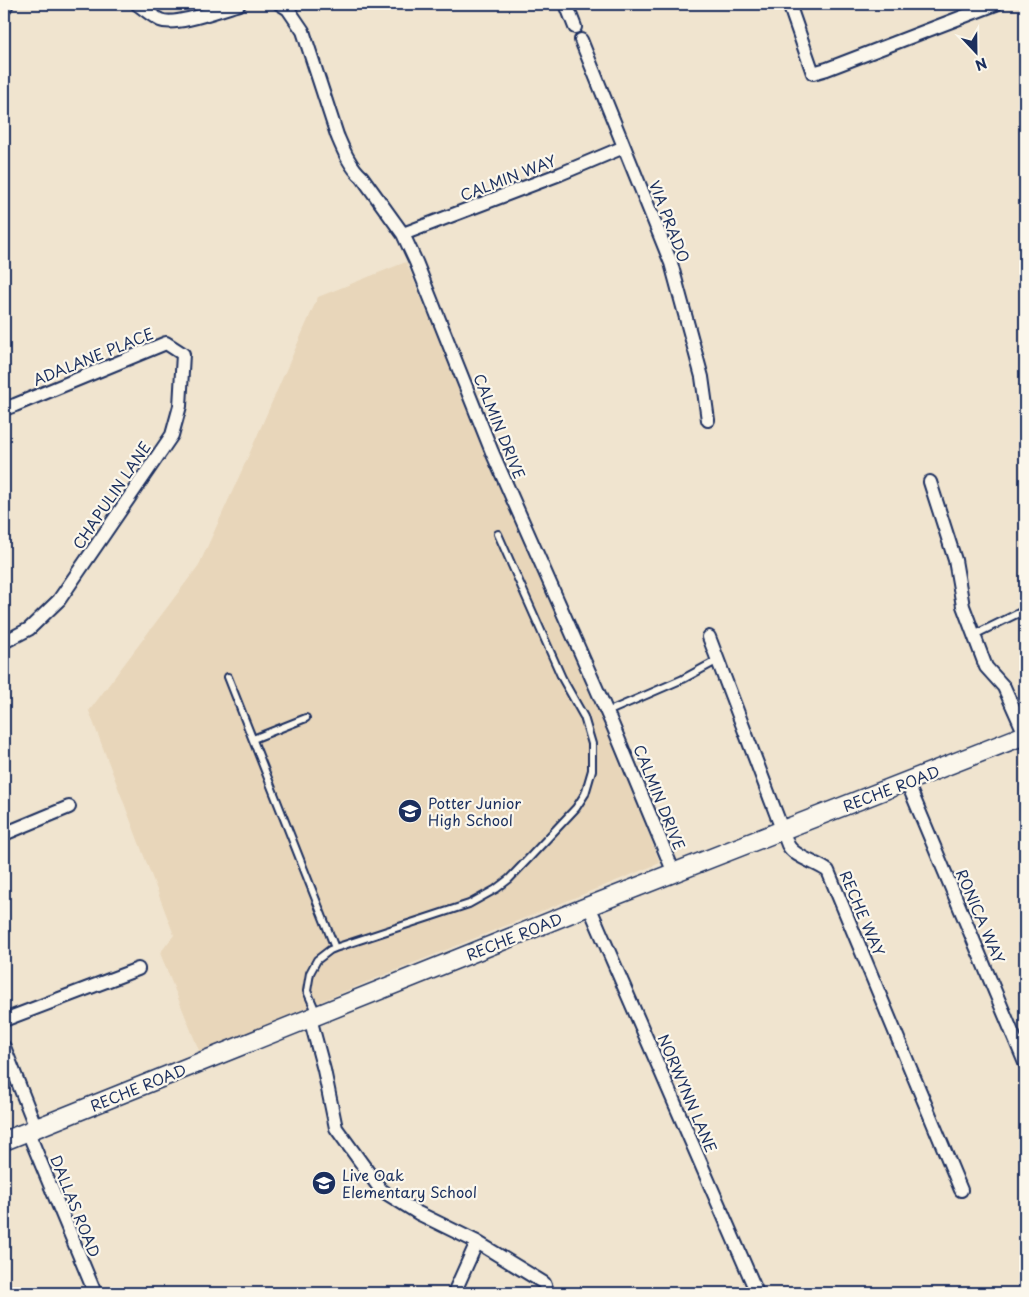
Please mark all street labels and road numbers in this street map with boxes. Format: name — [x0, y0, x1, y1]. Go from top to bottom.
street label: CALMIN WAY — [457, 148, 560, 206]
street label: VIA PRADO — [644, 177, 696, 265]
street label: ADALANE PLACE — [29, 321, 157, 391]
street label: CALMIN DRIVE — [468, 370, 532, 482]
street label: CHAPULIN LANE — [66, 436, 156, 554]
street label: CALMIN DRIVE — [628, 741, 692, 853]
street label: RECHE ROAD — [839, 759, 943, 817]
street label: RONICA WAY — [951, 865, 1011, 967]
street label: RECHE WAY — [835, 867, 891, 960]
street label: RECHE ROAD — [462, 906, 566, 966]
street label: NORWYNN LANE — [653, 1030, 723, 1156]
street label: RECHE ROAD — [86, 1057, 190, 1117]
street label: DALLAS ROAD — [45, 1152, 107, 1260]

